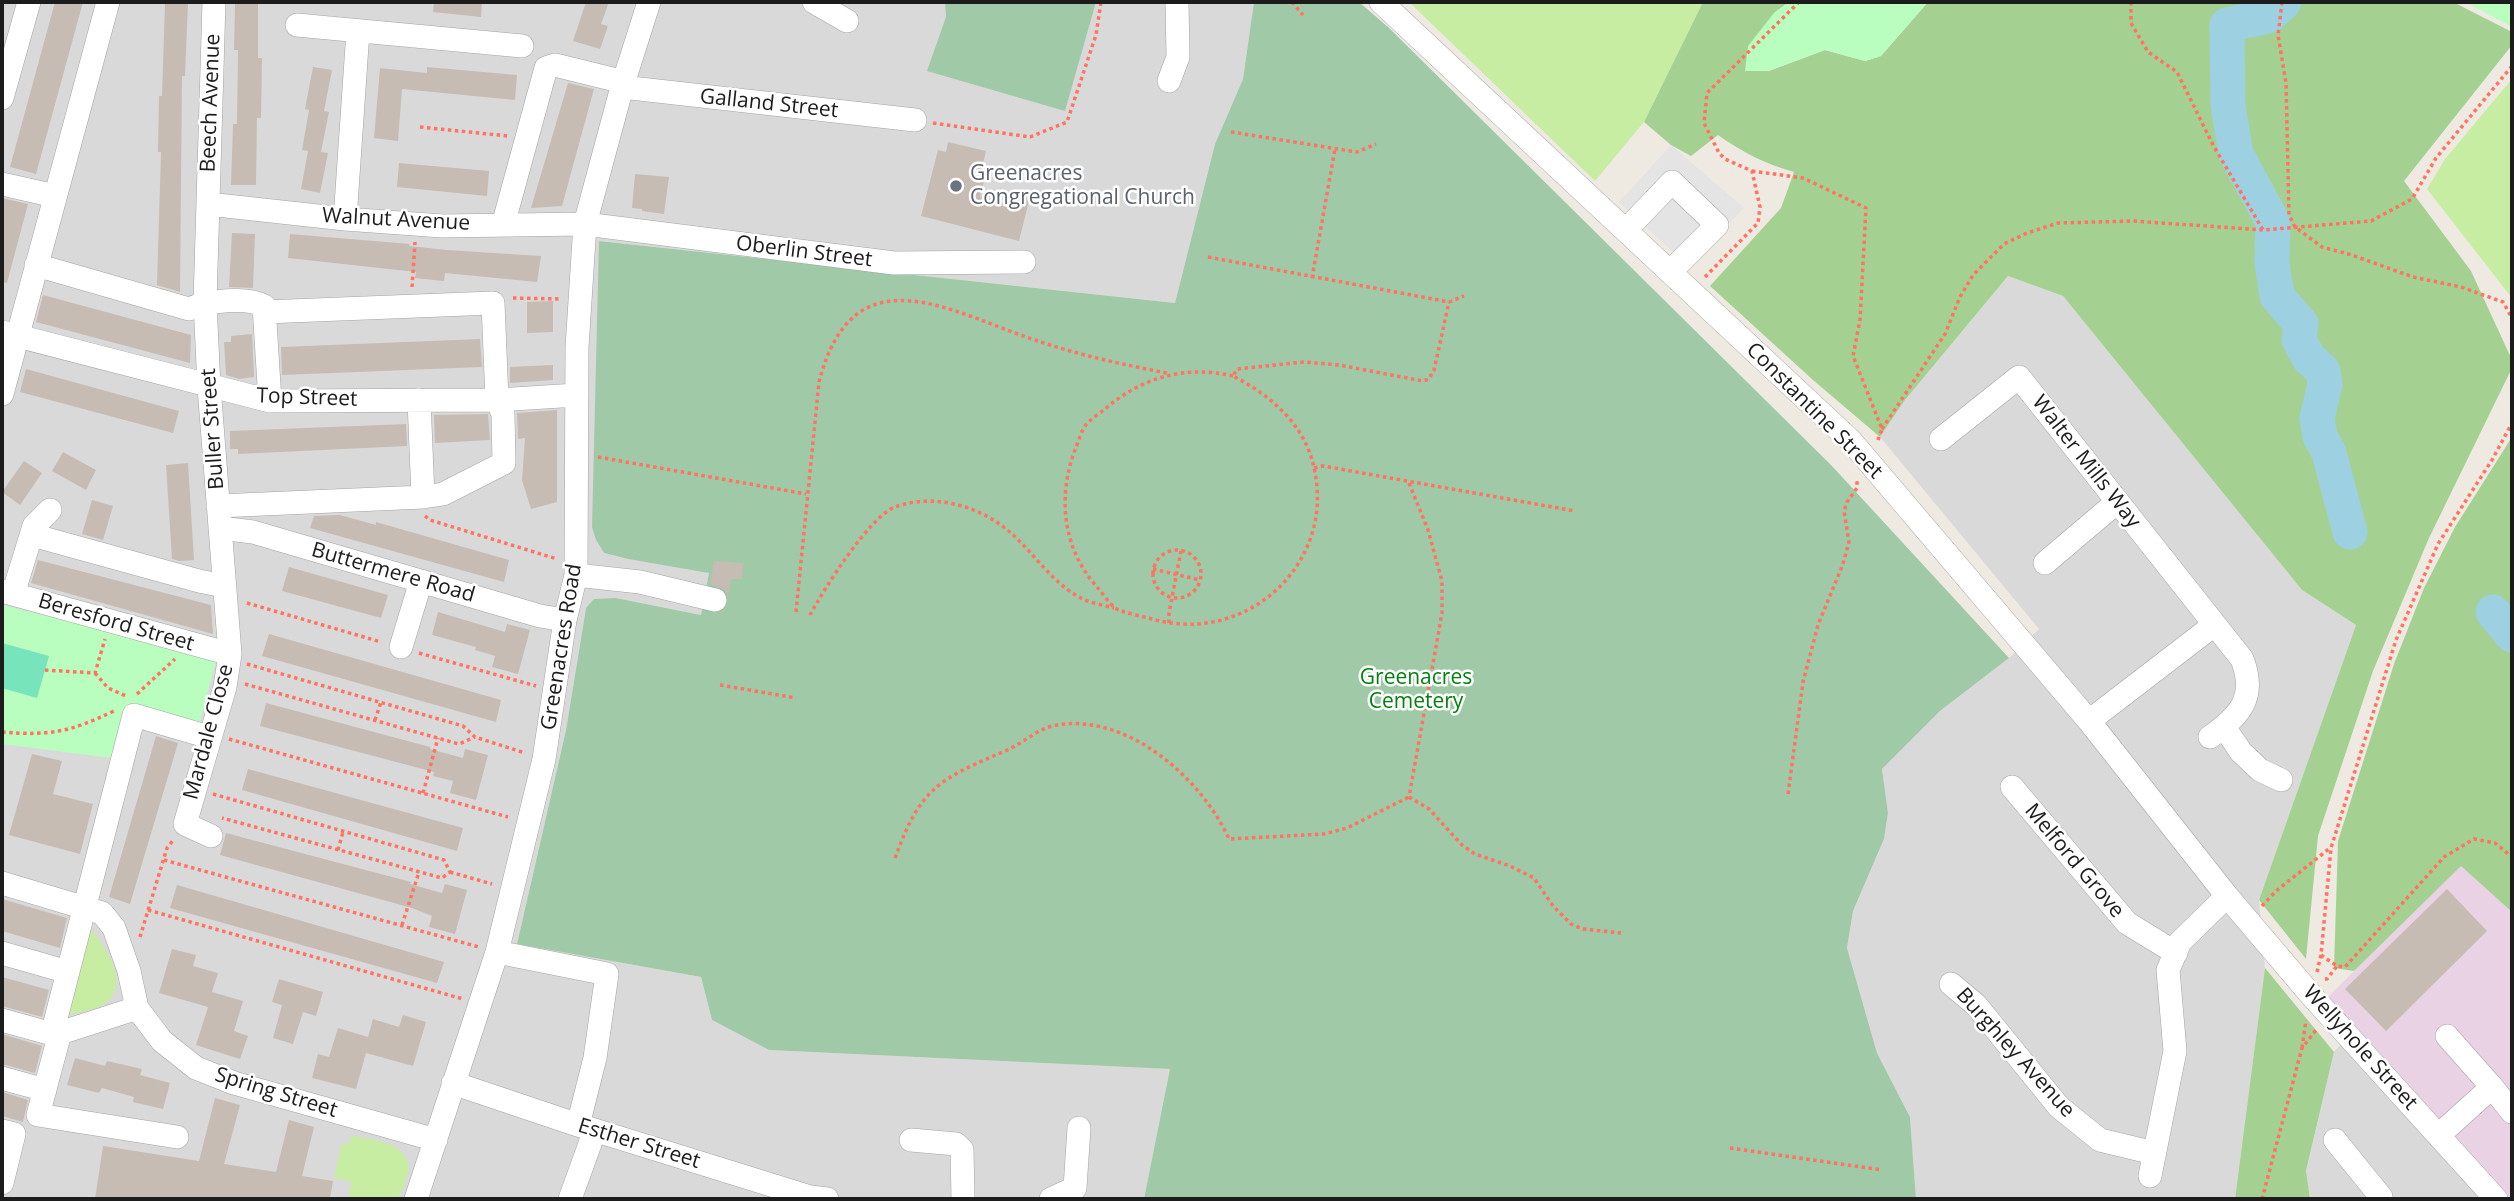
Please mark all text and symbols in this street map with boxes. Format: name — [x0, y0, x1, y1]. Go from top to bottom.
street label: Beech Avenue — [196, 33, 226, 173]
street label: Galland Street — [699, 84, 839, 124]
place label: Greenacres Congregational Church — [970, 161, 1195, 211]
marker: Greenacres Congregational Church — [948, 178, 964, 194]
street label: Walnut Avenue — [321, 204, 471, 236]
street label: Oberlin Street — [734, 231, 874, 273]
street label: Constantine Street — [1741, 338, 1887, 484]
street label: Buller Street — [196, 368, 230, 490]
street label: Top Street — [256, 384, 358, 412]
street label: Walter Mills Way — [2026, 391, 2146, 533]
street label: Buttermere Road — [308, 538, 478, 608]
street label: Greenacres Road — [536, 562, 588, 732]
street label: Beresford Street — [35, 589, 197, 657]
street label: Mardale Close — [179, 662, 239, 802]
park label: Greenacres Cemetery — [1360, 665, 1472, 715]
street label: Melford Grove — [2019, 799, 2129, 923]
street label: Wellyhole Street — [2297, 980, 2423, 1116]
street label: Burghley Avenue — [1950, 983, 2080, 1123]
street label: Spring Street — [212, 1062, 340, 1124]
street label: Esther Street — [575, 1113, 703, 1175]

